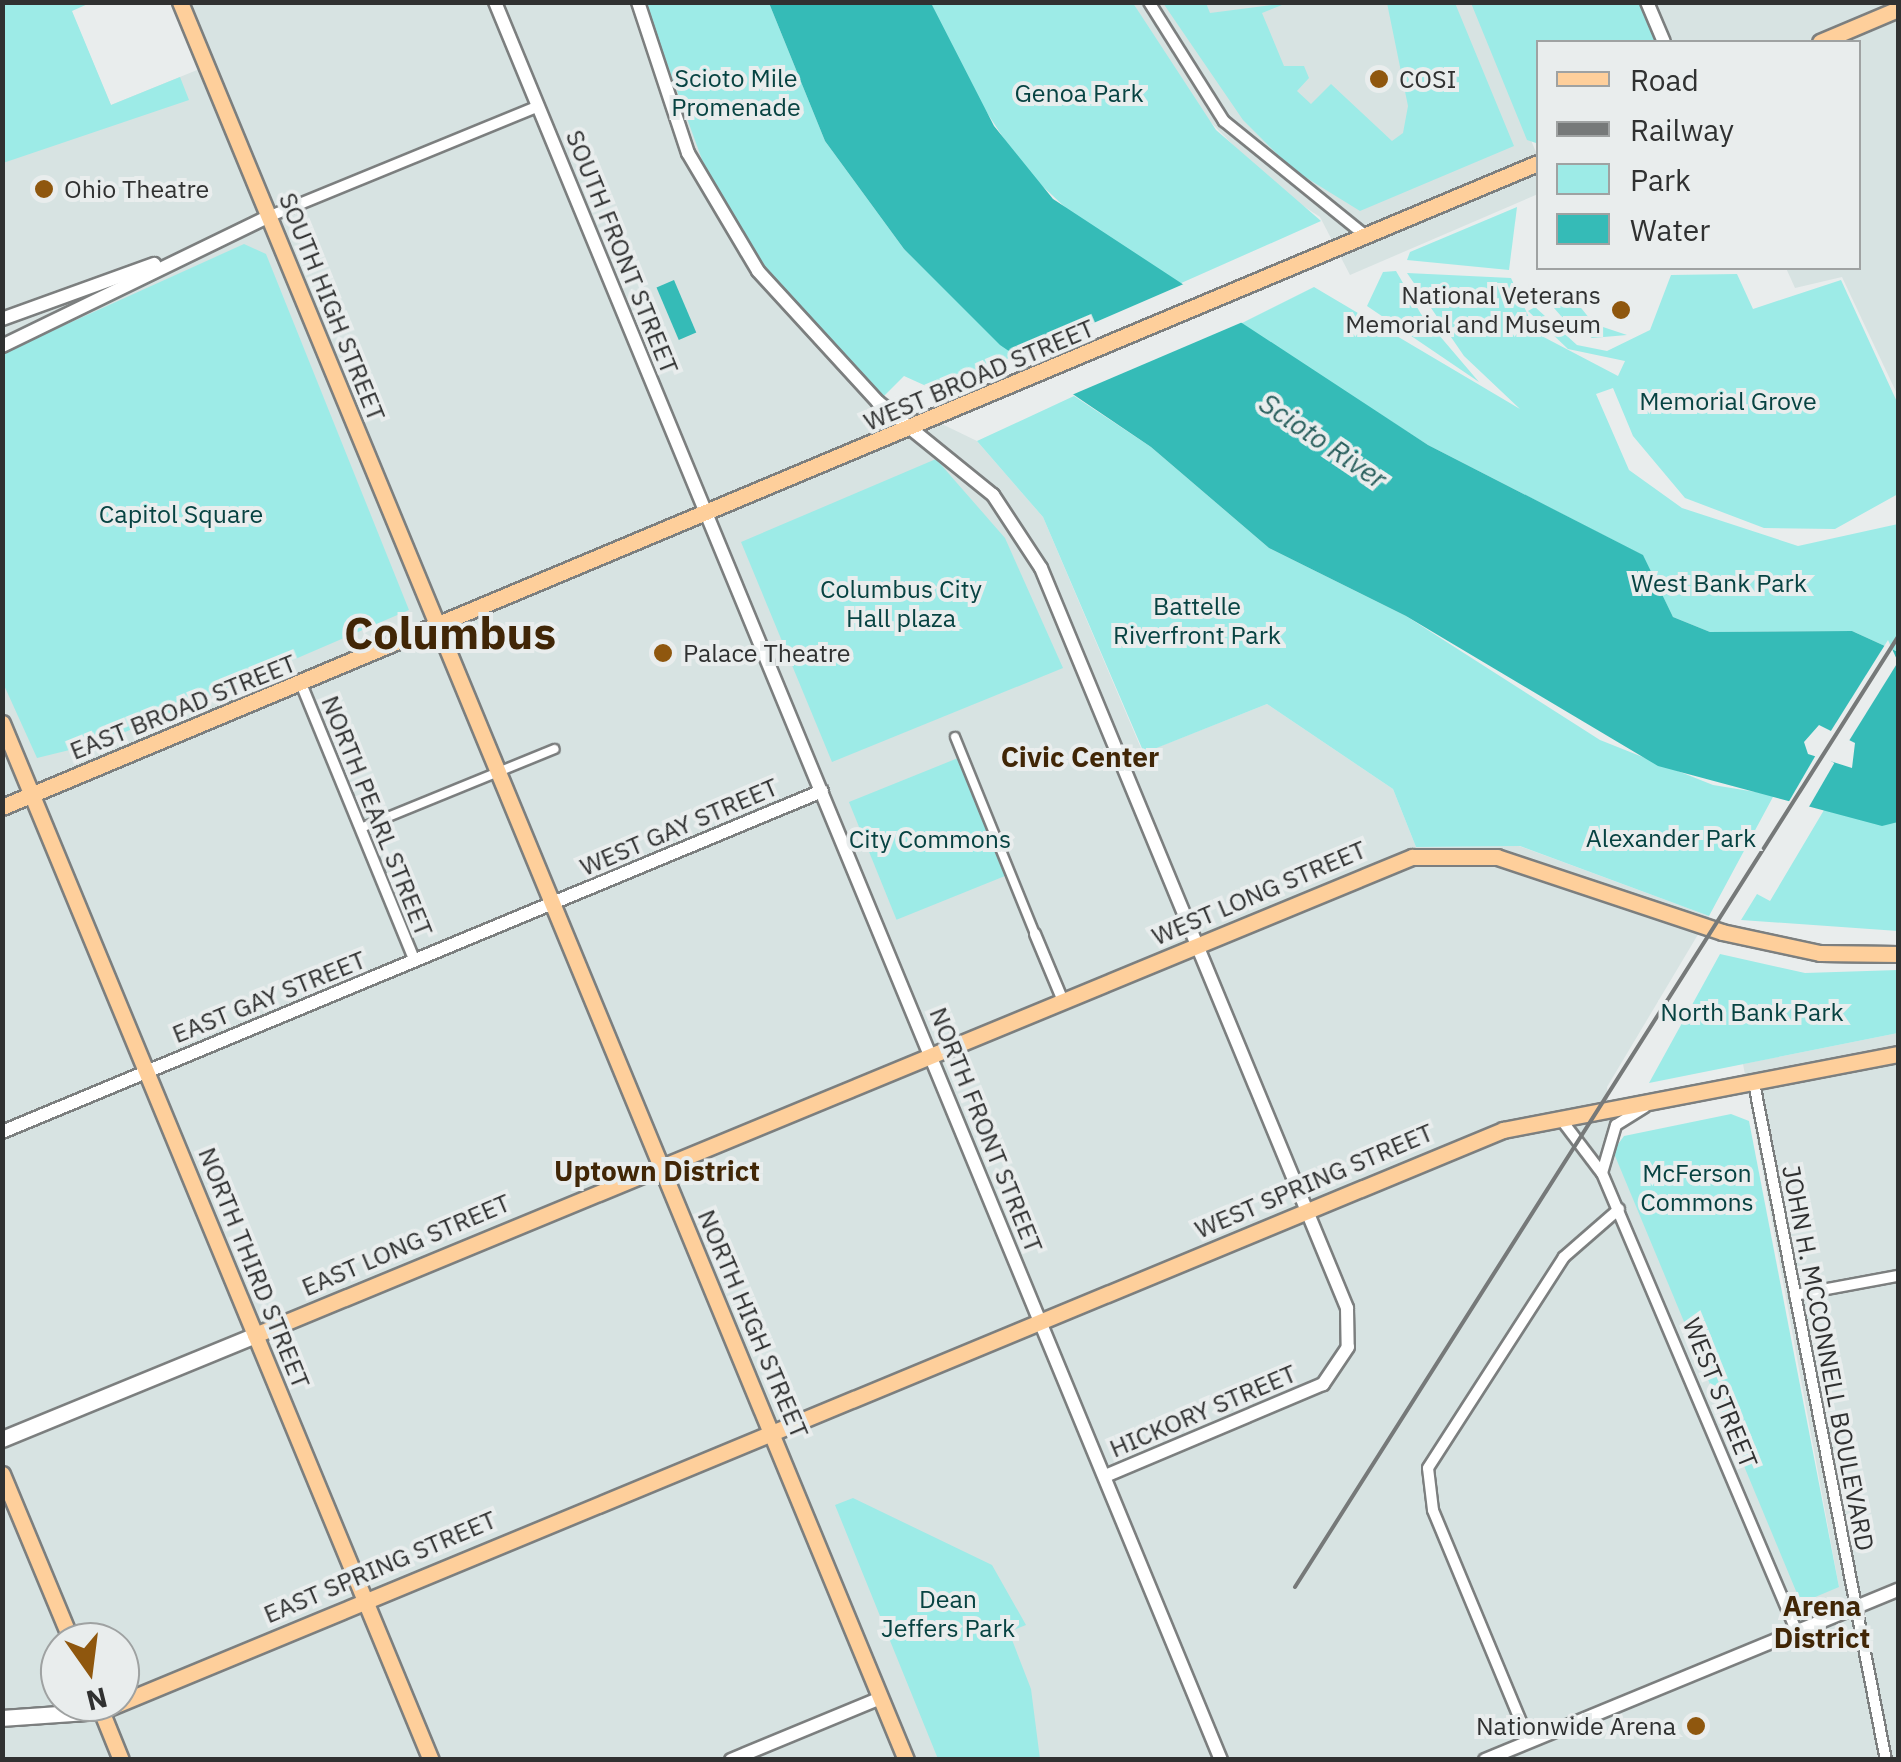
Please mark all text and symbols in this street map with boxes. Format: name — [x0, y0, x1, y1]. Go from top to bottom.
legend — [1536, 40, 1861, 270]
text: Road — [1630, 60, 1699, 99]
park label: Scioto Mile Promenade — [671, 64, 801, 123]
place label: COSI — [1399, 64, 1456, 94]
marker: COSI — [1368, 68, 1390, 90]
park label: Genoa Park — [1014, 78, 1144, 108]
text: Railway — [1630, 110, 1734, 149]
street label: SOUTH FRONT STREET — [559, 126, 685, 378]
text: Park — [1630, 160, 1691, 199]
place label: Ohio Theatre — [64, 174, 209, 204]
marker: Ohio Theatre — [33, 178, 55, 200]
street label: SOUTH HIGH STREET — [272, 188, 392, 426]
text: Water — [1630, 210, 1710, 249]
place label: National Veterans Memorial and Museum — [1345, 281, 1601, 340]
marker: National Veterans Memorial and Museum — [1610, 299, 1632, 321]
street label: WEST BROAD STREET — [859, 313, 1099, 437]
water label: Scioto River — [1253, 386, 1393, 496]
park label: Memorial Grove — [1639, 386, 1817, 416]
park label: Capitol Square — [99, 499, 263, 529]
park label: West Bank Park — [1631, 568, 1807, 598]
park label: Columbus City Hall plaza — [820, 575, 982, 634]
park label: Battelle Riverfront Park — [1113, 592, 1281, 651]
district label: Columbus — [344, 606, 556, 660]
place label: Palace Theatre — [683, 638, 851, 668]
marker: Palace Theatre — [652, 642, 674, 664]
street label: EAST BROAD STREET — [66, 648, 300, 766]
street label: NORTH PEARL STREET — [315, 691, 439, 941]
district label: Civic Center — [1001, 740, 1159, 774]
street label: WEST GAY STREET — [576, 772, 782, 882]
park label: Alexander Park — [1586, 823, 1756, 853]
park label: City Commons — [849, 824, 1011, 854]
street label: WEST LONG STREET — [1147, 834, 1371, 952]
street label: EAST GAY STREET — [168, 945, 370, 1049]
park label: North Bank Park — [1660, 997, 1844, 1027]
street label: NORTH FRONT STREET — [923, 1003, 1049, 1257]
street label: WEST SPRING STREET — [1190, 1117, 1438, 1245]
street label: NORTH THIRD STREET — [192, 1143, 316, 1393]
district label: Uptown District — [554, 1154, 760, 1188]
park label: McFerson Commons — [1640, 1159, 1754, 1218]
street label: JOHN H. MCCONNELL BOULEVARD — [1776, 1163, 1880, 1553]
street label: EAST LONG STREET — [297, 1188, 515, 1302]
street label: NORTH HIGH STREET — [691, 1205, 815, 1443]
street label: WEST STREET — [1676, 1314, 1764, 1472]
street label: HICKORY STREET — [1105, 1358, 1301, 1464]
street label: EAST SPRING STREET — [259, 1504, 501, 1630]
park label: Dean Jeffers Park — [881, 1585, 1015, 1644]
district label: Arena District — [1774, 1589, 1870, 1655]
north arrow — [40, 1622, 140, 1722]
text: N — [83, 1679, 111, 1720]
place label: Nationwide Arena — [1476, 1711, 1676, 1741]
marker: Nationwide Arena — [1685, 1715, 1707, 1737]

